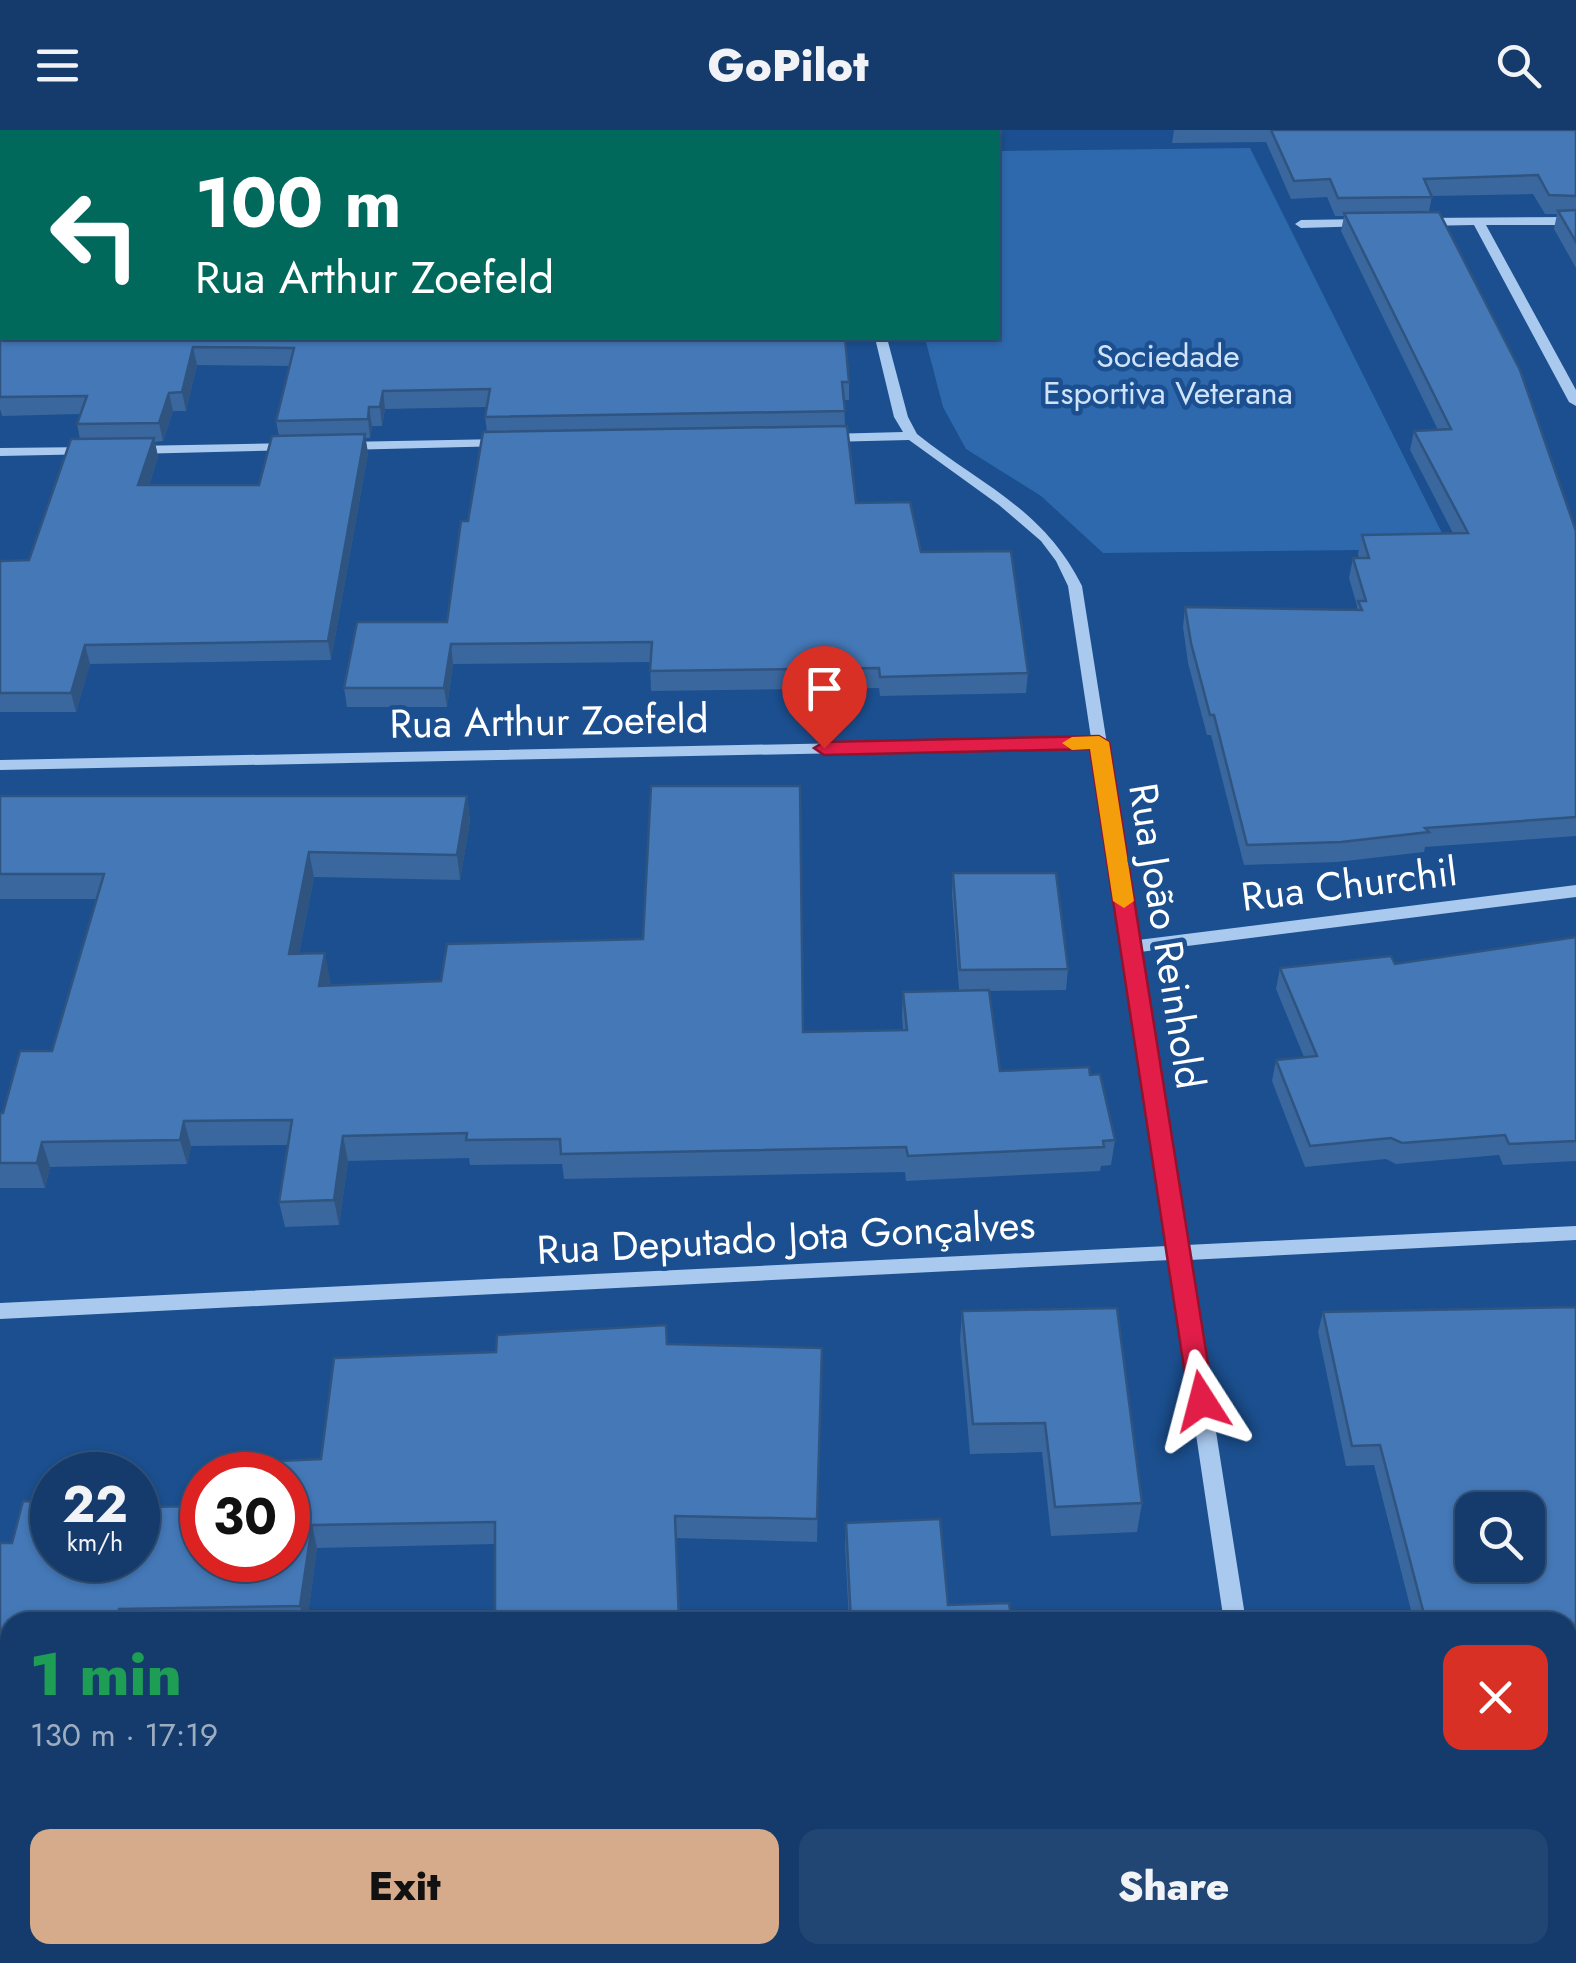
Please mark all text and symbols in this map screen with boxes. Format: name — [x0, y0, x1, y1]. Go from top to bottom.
text: GoPilot — [707, 33, 869, 98]
icon: menu — [30, 38, 85, 93]
icon: search — [1491, 38, 1546, 93]
text: 100 m — [195, 152, 402, 253]
icon: left — [30, 170, 160, 300]
text: Rua Arthur Zoefeld — [195, 245, 554, 310]
park label: Sociedade Esportiva Veterana — [1043, 333, 1293, 416]
pin — [782, 646, 867, 749]
icon: arrive — [797, 661, 852, 716]
street label: Rua Arthur Zoefeld — [389, 689, 709, 753]
street label: Rua João Reinhold — [1114, 779, 1220, 1093]
street label: Rua Churchil — [1238, 842, 1460, 926]
street label: Rua Deputado Jota Gonçalves — [535, 1195, 1037, 1279]
position arrow — [1150, 1349, 1254, 1453]
speed limit sign: 30 — [180, 1452, 310, 1582]
text: 22 — [62, 1468, 128, 1541]
map controls — [1455, 1492, 1545, 1582]
button: search — [1455, 1492, 1545, 1582]
text: km/h — [67, 1524, 123, 1560]
text: 1 min — [30, 1631, 182, 1718]
button: close — [1443, 1645, 1548, 1750]
text: 130 m · 17:19 — [30, 1712, 218, 1758]
button: Exit — [30, 1829, 779, 1944]
button: Share — [799, 1829, 1548, 1944]

